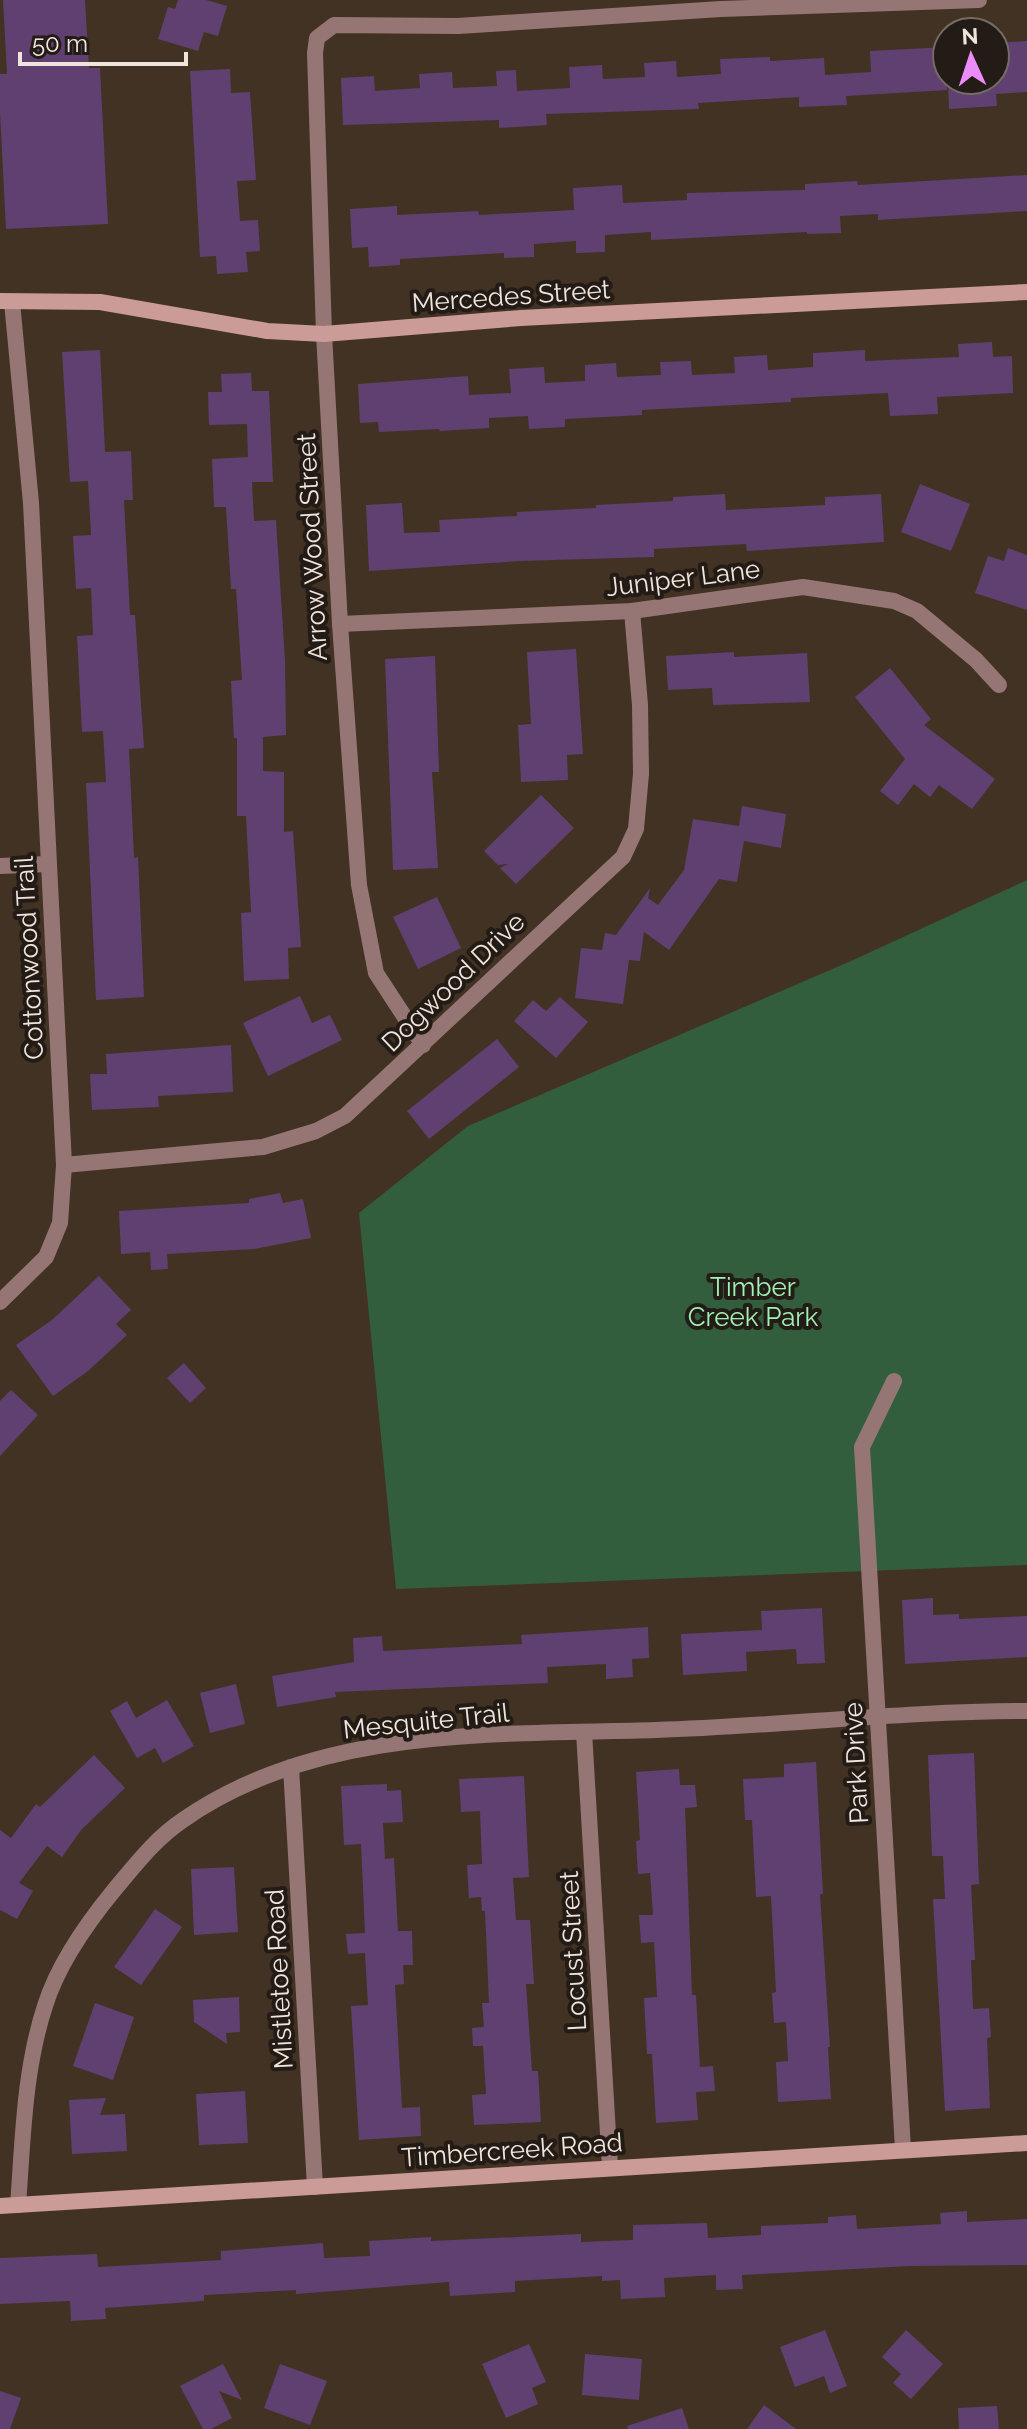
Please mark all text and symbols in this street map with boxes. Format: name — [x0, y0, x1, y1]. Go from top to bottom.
scale bar — [20, 16, 186, 66]
north arrow — [931, 16, 1011, 96]
text: N — [961, 23, 979, 49]
text: 50 m — [32, 29, 88, 58]
street label: Mercedes Street — [411, 274, 611, 318]
street label: Arrow Wood Street — [291, 432, 333, 662]
street label: Juniper Lane — [604, 554, 762, 602]
street label: Cottonwood Trail — [9, 855, 49, 1061]
street label: Dogwood Drive — [375, 906, 531, 1058]
park label: Timber Creek Park — [688, 1272, 819, 1332]
street label: Mesquite Trail — [342, 1697, 511, 1745]
street label: Park Drive — [838, 1701, 874, 1825]
street label: Locust Street — [554, 1870, 592, 2032]
street label: Mistletoe Road — [259, 1888, 299, 2070]
street label: Timbercreek Road — [400, 2127, 624, 2173]

